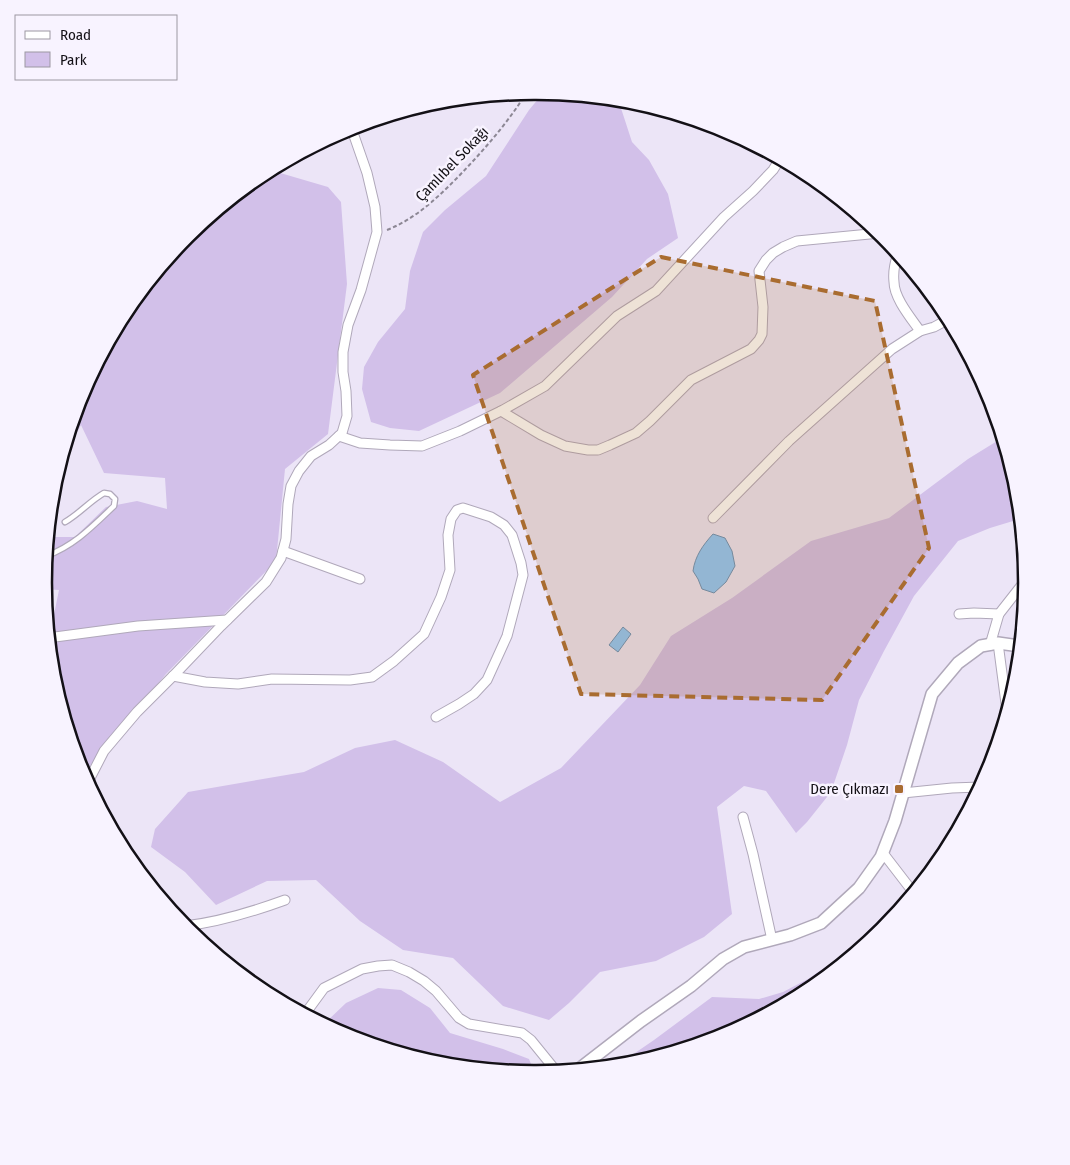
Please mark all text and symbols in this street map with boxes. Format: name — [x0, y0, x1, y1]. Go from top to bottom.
legend — [15, 15, 178, 80]
text: Road — [60, 26, 91, 44]
text: Park — [60, 51, 87, 69]
street label: Çamlıbel Sokağı — [412, 123, 492, 205]
place label: Dere Çıkmazı — [810, 780, 889, 798]
marker: Dere Çıkmazı — [893, 783, 905, 795]

